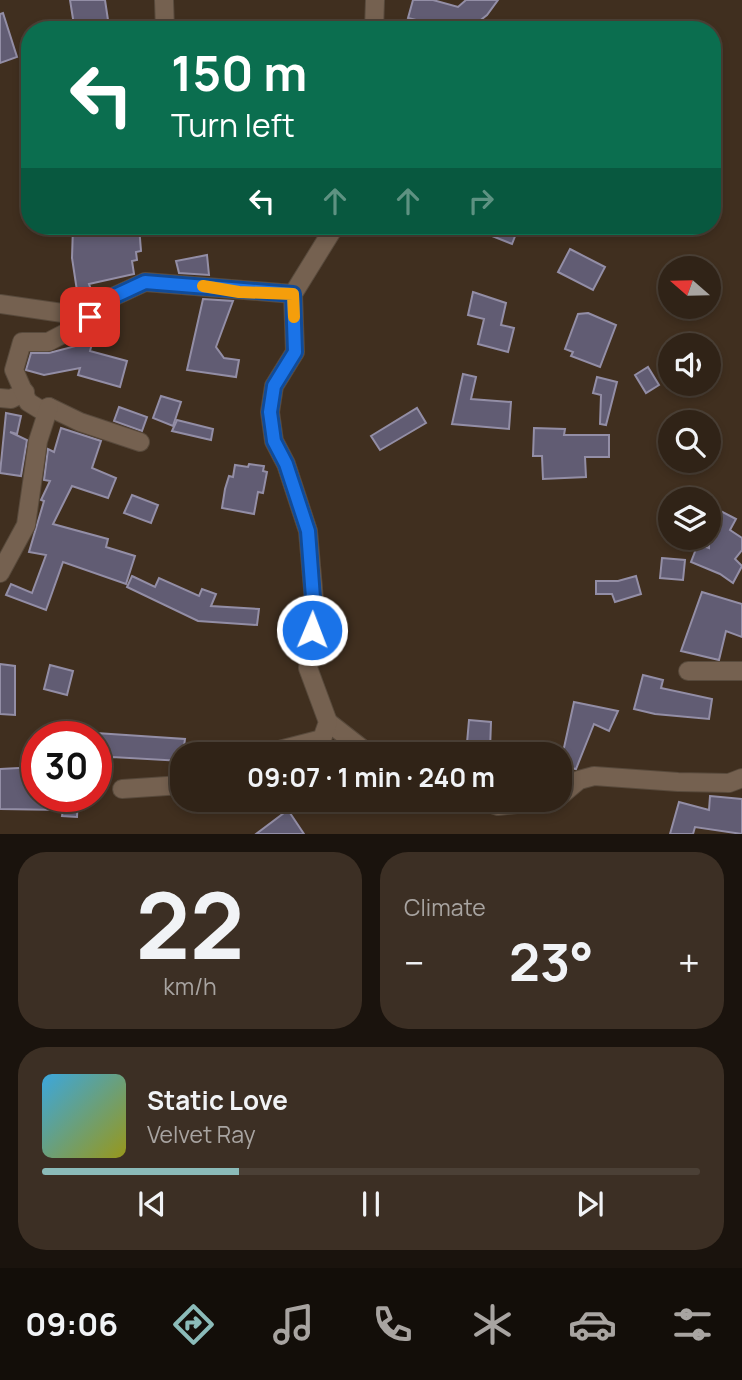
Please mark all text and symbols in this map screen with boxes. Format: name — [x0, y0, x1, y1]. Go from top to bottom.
text: 150 m — [171, 39, 307, 106]
icon: left — [56, 49, 147, 140]
text: Turn left — [171, 103, 295, 147]
icon: left — [243, 182, 281, 220]
icon: ahead — [316, 182, 354, 220]
icon: ahead — [389, 182, 427, 220]
icon: right — [462, 182, 500, 220]
north arrow — [658, 256, 721, 318]
map controls — [658, 256, 721, 550]
pin — [60, 287, 120, 347]
icon: arrive — [71, 298, 109, 336]
button: sound — [658, 333, 721, 396]
button: search — [658, 410, 721, 473]
button: layers — [658, 487, 721, 550]
position arrow — [275, 593, 349, 667]
speed limit sign: 30 — [21, 721, 112, 812]
text: 09:07 · 1 min · 240 m — [247, 759, 495, 795]
text: 22 — [136, 862, 244, 986]
text: Climate — [404, 891, 486, 923]
text: 23° — [509, 926, 594, 997]
text: − — [404, 936, 425, 988]
text: + — [678, 936, 700, 988]
text: km/h — [163, 970, 217, 1002]
text: Static Love — [147, 1082, 288, 1118]
text: Velvet Ray — [147, 1118, 256, 1150]
icon: previous — [133, 1185, 171, 1223]
icon: pause — [352, 1185, 390, 1223]
icon: next — [571, 1185, 609, 1223]
icon: directions — [169, 1300, 218, 1349]
icon: music — [269, 1300, 318, 1349]
icon: phone — [368, 1300, 417, 1349]
icon: climate — [468, 1300, 517, 1349]
icon: car — [568, 1300, 617, 1349]
icon: filters — [668, 1300, 717, 1349]
text: 09:06 — [25, 1302, 118, 1346]

